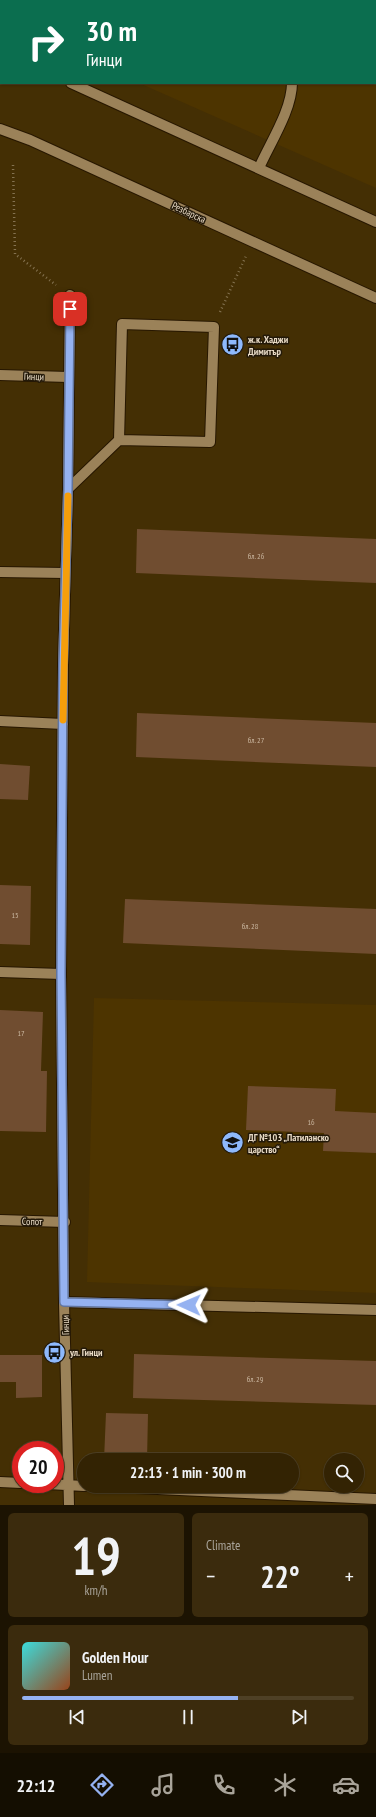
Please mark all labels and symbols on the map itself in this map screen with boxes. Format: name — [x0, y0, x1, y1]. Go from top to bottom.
street label: Резбарска — [170, 199, 208, 226]
pin — [53, 292, 87, 326]
bus stop icon: ж.к. Хаджи Димитър — [219, 332, 245, 358]
place label: ж.к. Хаджи Димитър — [247, 333, 289, 358]
street label: Гинци — [24, 370, 44, 383]
house number: бл. 26 — [248, 551, 265, 561]
house number: бл. 27 — [248, 735, 265, 745]
house number: 15 — [11, 910, 19, 920]
house number: бл. 28 — [242, 921, 259, 931]
house number: 17 — [17, 1028, 25, 1038]
house number: 16 — [307, 1117, 315, 1127]
school or university icon: ДГ №103 „Патиланско царство“ — [220, 1130, 246, 1156]
place label: ДГ №103 „Патиланско царство“ — [248, 1131, 330, 1156]
street label: Сопот — [22, 1215, 43, 1228]
position arrow — [168, 1284, 210, 1326]
street label: Гинци — [59, 1315, 72, 1335]
bus stop icon: ул. Гинци — [41, 1339, 67, 1365]
place label: ул. Гинци — [69, 1346, 103, 1359]
house number: бл. 29 — [247, 1374, 264, 1384]
speed limit sign: 20 — [12, 1441, 64, 1493]

